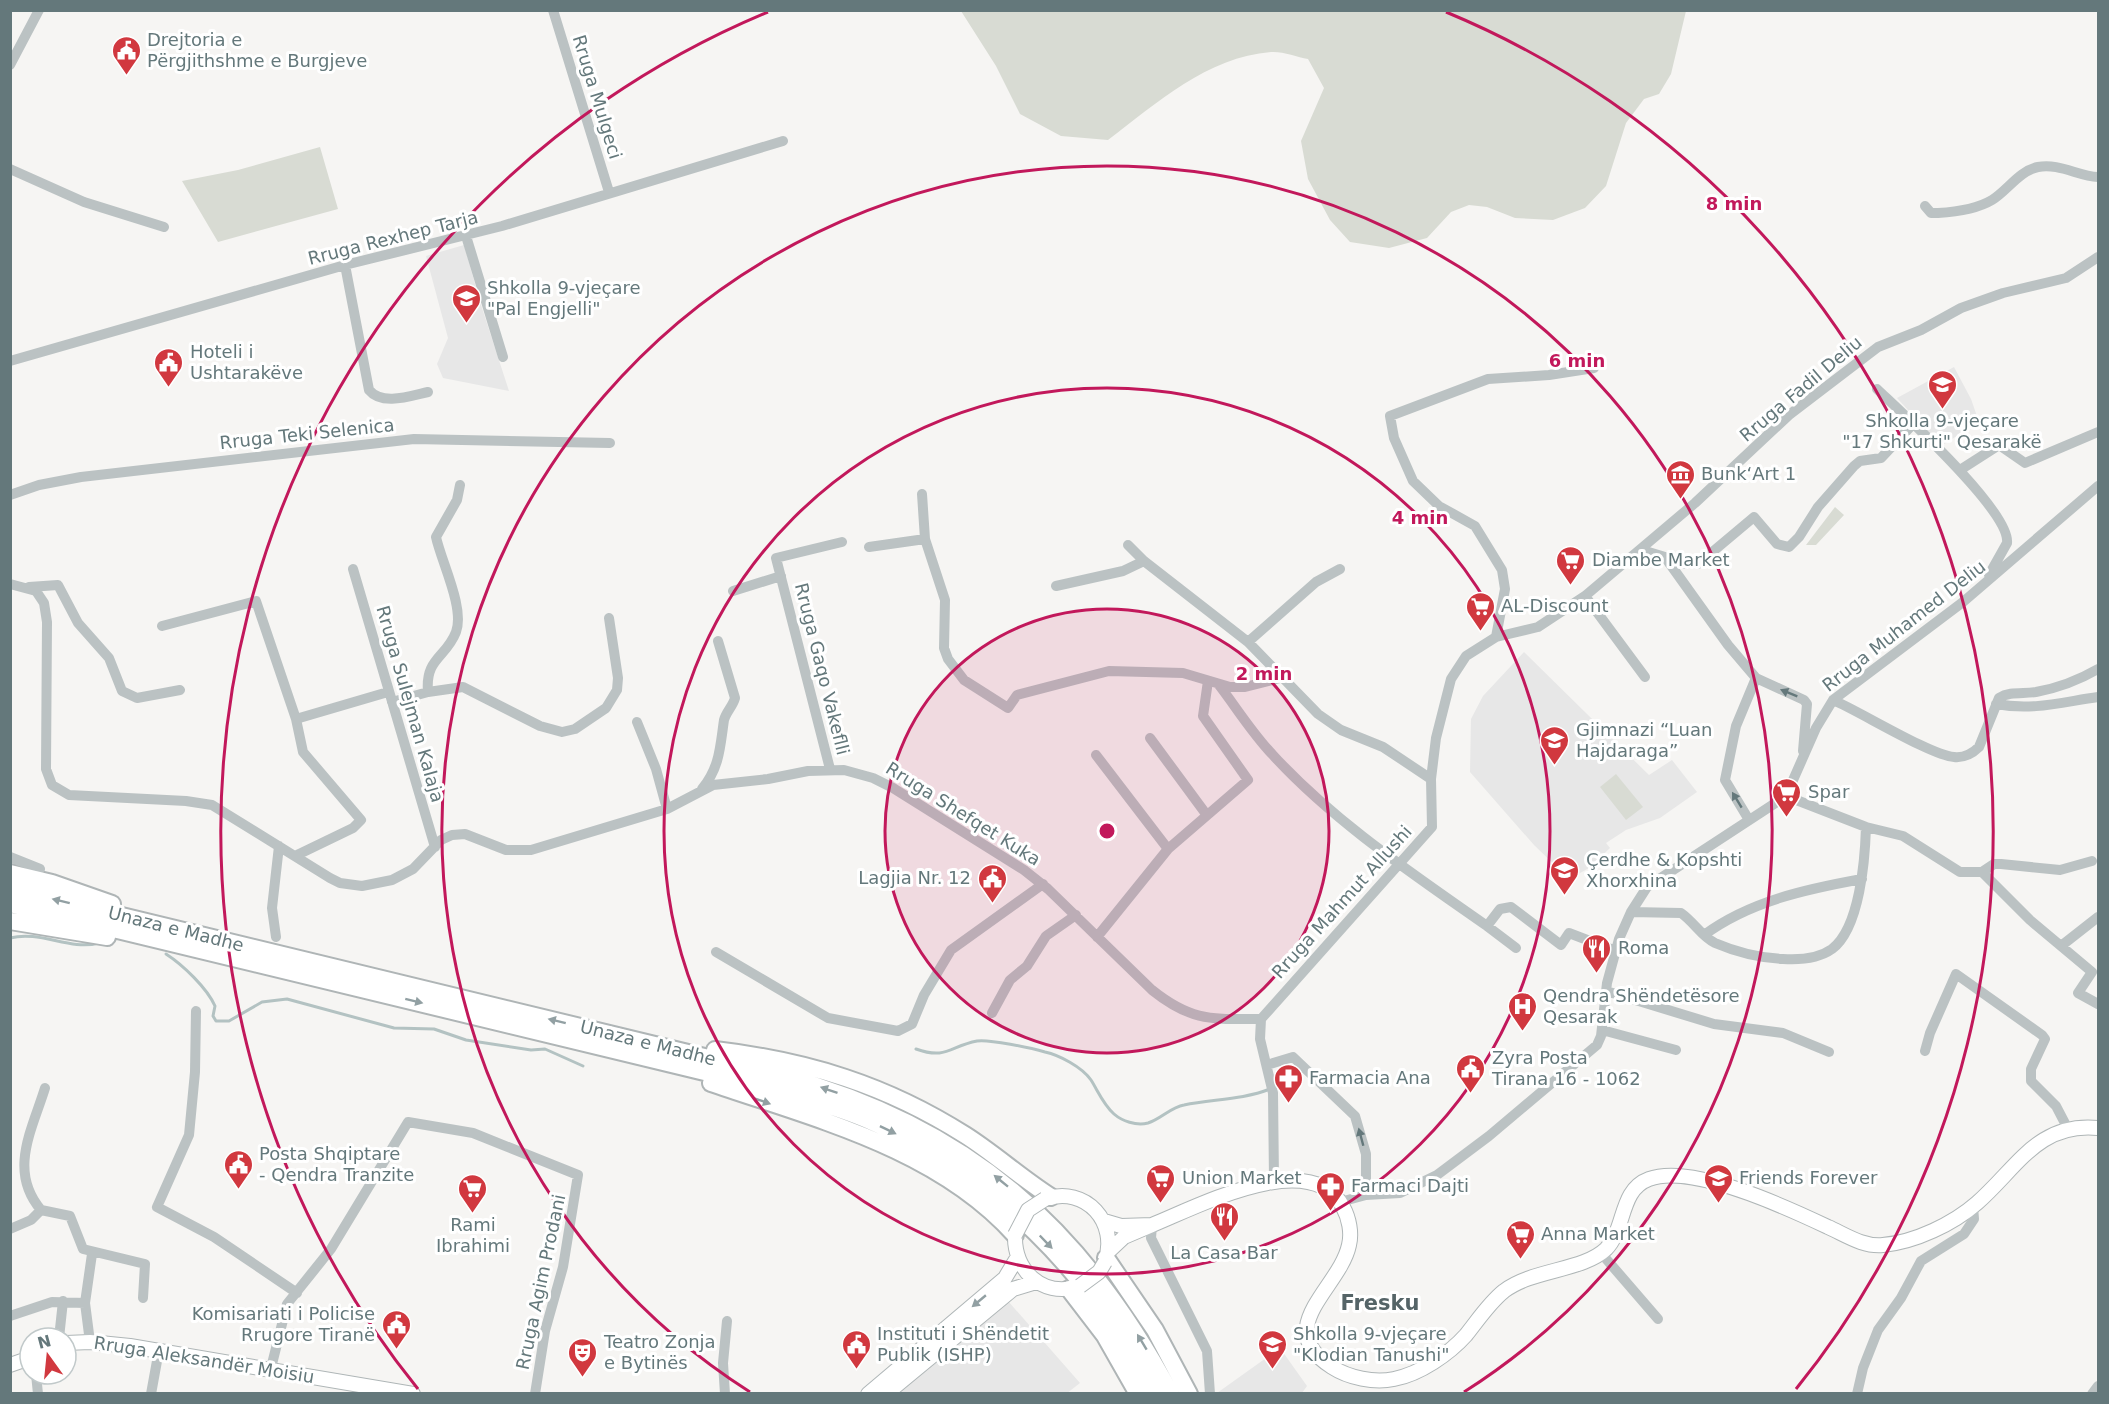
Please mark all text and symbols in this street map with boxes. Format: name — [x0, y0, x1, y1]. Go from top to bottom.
place label: Drejtoria e Përgjithshme e Burgjeve — [147, 29, 367, 71]
street label: Rruga Mulgeci — [569, 32, 626, 162]
public building icon: Drejtoria e Përgjithshme e Burgjeve — [110, 34, 142, 76]
text: 8 min — [1706, 193, 1762, 214]
street label: Rruga Rexhep Tarja — [306, 206, 480, 269]
place label: Shkolla 9-vjeçare "Pal Engjelli" — [487, 277, 641, 319]
school or university icon: Shkolla 9-vjeçare "Pal Engjelli" — [450, 282, 482, 324]
street label: Rruga Fadil Deliu — [1735, 331, 1866, 446]
place label: Hoteli i Ushtarakëve — [190, 341, 303, 383]
public building icon: Hoteli i Ushtarakëve — [153, 346, 185, 388]
text: 6 min — [1549, 350, 1605, 371]
school or university icon: Shkolla 9-vjeçare "17 Shkurti" Qesarakë — [1926, 368, 1958, 410]
place label: Shkolla 9-vjeçare "17 Shkurti" Qesarakë — [1842, 410, 2042, 452]
street label: Rruga Teki Selenica — [219, 414, 395, 453]
museum icon: Bunk‘Art 1 — [1664, 458, 1696, 500]
place label: Bunk‘Art 1 — [1701, 463, 1796, 484]
text: 4 min — [1392, 507, 1448, 528]
supermarket icon: Diambe Market — [1555, 544, 1587, 586]
place label: Diambe Market — [1592, 549, 1730, 570]
street label: Rruga Muhamed Deliu — [1818, 555, 1989, 696]
street label: Rruga Gaqo Vakeflli — [791, 581, 854, 757]
supermarket icon: AL-Discount — [1464, 590, 1496, 632]
place label: AL-Discount — [1501, 595, 1609, 616]
street label: Rruga Sulejman Kalaja — [372, 603, 449, 805]
text: 2 min — [1236, 663, 1292, 684]
one-way arrow — [1779, 688, 1797, 698]
place label: Gjimnazi “Luan Hajdaraga” — [1576, 719, 1712, 761]
school or university icon: Gjimnazi “Luan Hajdaraga” — [1539, 724, 1571, 766]
street label: Rruga Shefqet Kuka — [882, 757, 1045, 870]
supermarket icon: Spar — [1771, 776, 1803, 818]
place label: Spar — [1808, 781, 1850, 802]
one-way arrow — [1731, 792, 1742, 808]
centre of rings — [1097, 821, 1117, 841]
street label: Rruga Mahmut Allushi — [1267, 821, 1416, 983]
place label: Çerdhe & Kopshti Xhorxhina — [1586, 849, 1742, 891]
school or university icon: Çerdhe & Kopshti Xhorxhina — [1549, 854, 1581, 896]
public building icon: Lagjia Nr. 12 — [976, 862, 1008, 904]
place label: Lagjia Nr. 12 — [858, 867, 971, 888]
one-way arrow — [52, 896, 70, 906]
street label: Unaza e Madhe — [106, 902, 246, 956]
restaurant icon: Roma — [1581, 932, 1613, 974]
place label: Roma — [1618, 937, 1669, 958]
place label: Qendra Shëndetësore Qesarak — [1543, 985, 1740, 1027]
hospital icon: Qendra Shëndetësore Qesarak — [1506, 990, 1538, 1032]
one-way arrow — [405, 997, 424, 1007]
one-way arrow — [548, 1015, 566, 1025]
street label: Unaza e Madhe — [578, 1016, 718, 1070]
place label: Zyra Posta Tirana 16 - 1062 — [1491, 1047, 1641, 1089]
public building icon: Zyra Posta Tirana 16 - 1062 — [1455, 1052, 1487, 1094]
pharmacy icon: Farmacia Ana — [1272, 1062, 1304, 1104]
place label: Farmacia Ana — [1309, 1067, 1431, 1088]
one-way arrow — [820, 1084, 838, 1094]
one-way arrow — [753, 1096, 771, 1106]
one-way arrow — [880, 1125, 897, 1134]
one-way arrow — [1356, 1128, 1366, 1146]
place label: Posta Shqiptare - Qendra Tranzite — [259, 1143, 414, 1185]
public building icon: Posta Shqiptare - Qendra Tranzite — [222, 1148, 254, 1190]
supermarket icon: Union Market — [1145, 1162, 1177, 1204]
school or university icon: Friends Forever — [1702, 1162, 1734, 1204]
place label: Union Market — [1182, 1167, 1302, 1188]
place label: Friends Forever — [1739, 1167, 1878, 1188]
pharmacy icon: Farmaci Dajti — [1314, 1170, 1346, 1212]
supermarket icon: Rami Ibrahimi — [457, 1172, 489, 1214]
one-way arrow — [993, 1175, 1008, 1187]
place label: Farmaci Dajti — [1351, 1175, 1469, 1196]
street label: Rruga Agim Prodani — [512, 1192, 569, 1372]
restaurant icon: La Casa Bar — [1208, 1200, 1240, 1242]
place label: Rami Ibrahimi — [436, 1214, 510, 1256]
supermarket icon: Anna Market — [1504, 1218, 1536, 1260]
place label: Anna Market — [1541, 1223, 1655, 1244]
one-way arrow — [1039, 1234, 1053, 1248]
place label: La Casa Bar — [1170, 1242, 1278, 1263]
district label: Fresku — [1340, 1291, 1420, 1315]
one-way arrow — [972, 1294, 987, 1307]
place label: Komisariati i Policise Rrugore Tiranë — [192, 1303, 375, 1345]
public building icon: Komisariati i Policise Rrugore Tiranë — [380, 1308, 412, 1350]
place label: Instituti i Shëndetit Publik (ISHP) — [877, 1323, 1049, 1365]
place label: Shkolla 9-vjeçare "Klodian Tanushi" — [1293, 1323, 1450, 1365]
north arrow — [18, 1326, 78, 1386]
public building icon: Instituti i Shëndetit Publik (ISHP) — [840, 1328, 872, 1370]
school or university icon: Shkolla 9-vjeçare "Klodian Tanushi" — [1256, 1328, 1288, 1370]
text: N — [35, 1331, 53, 1353]
place label: Teatro Zonja e Bytinës — [603, 1331, 716, 1373]
street label: Rruga Aleksandër Moisiu — [92, 1332, 316, 1387]
one-way arrow — [1137, 1333, 1147, 1350]
theatre icon: Teatro Zonja e Bytinës — [567, 1336, 599, 1378]

